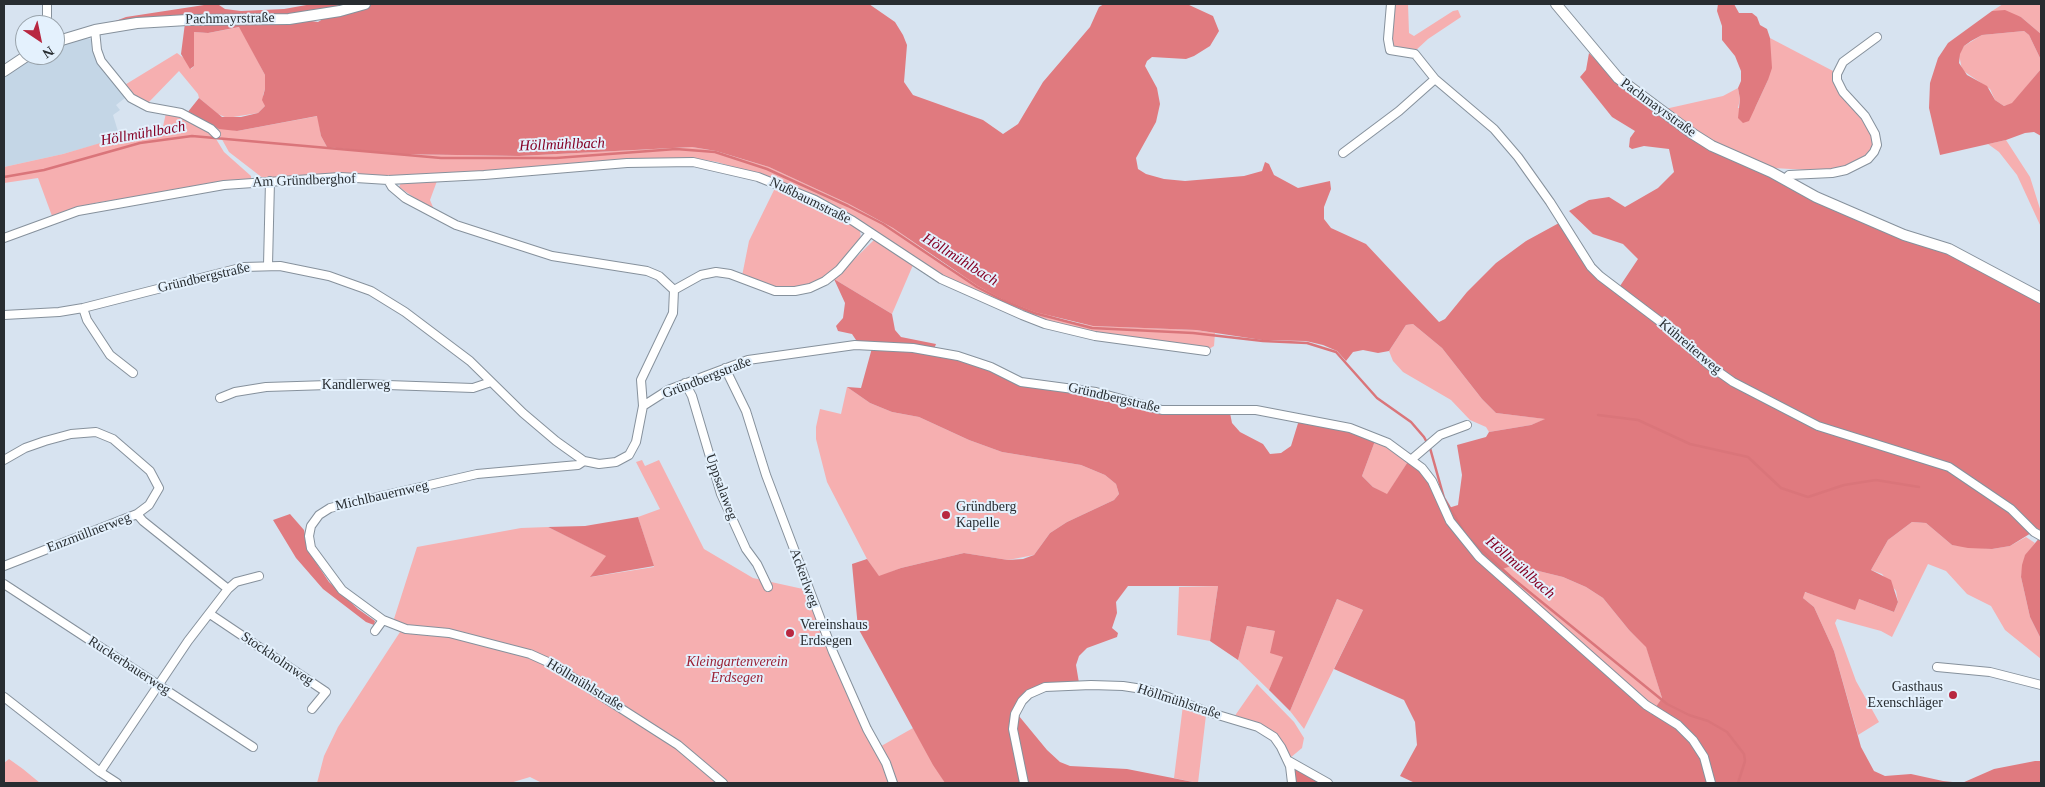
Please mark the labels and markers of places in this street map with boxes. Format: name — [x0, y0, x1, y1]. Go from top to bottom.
place label: Gründberg Kapelle — [956, 499, 1016, 532]
marker: Gründberg Kapelle — [940, 509, 952, 521]
place label: Vereinshaus Erdsegen — [800, 617, 868, 650]
marker: Vereinshaus Erdsegen — [784, 627, 796, 639]
place label: Gasthaus Exenschläger — [1868, 679, 1943, 712]
marker: Gasthaus Exenschläger — [1947, 689, 1959, 701]

